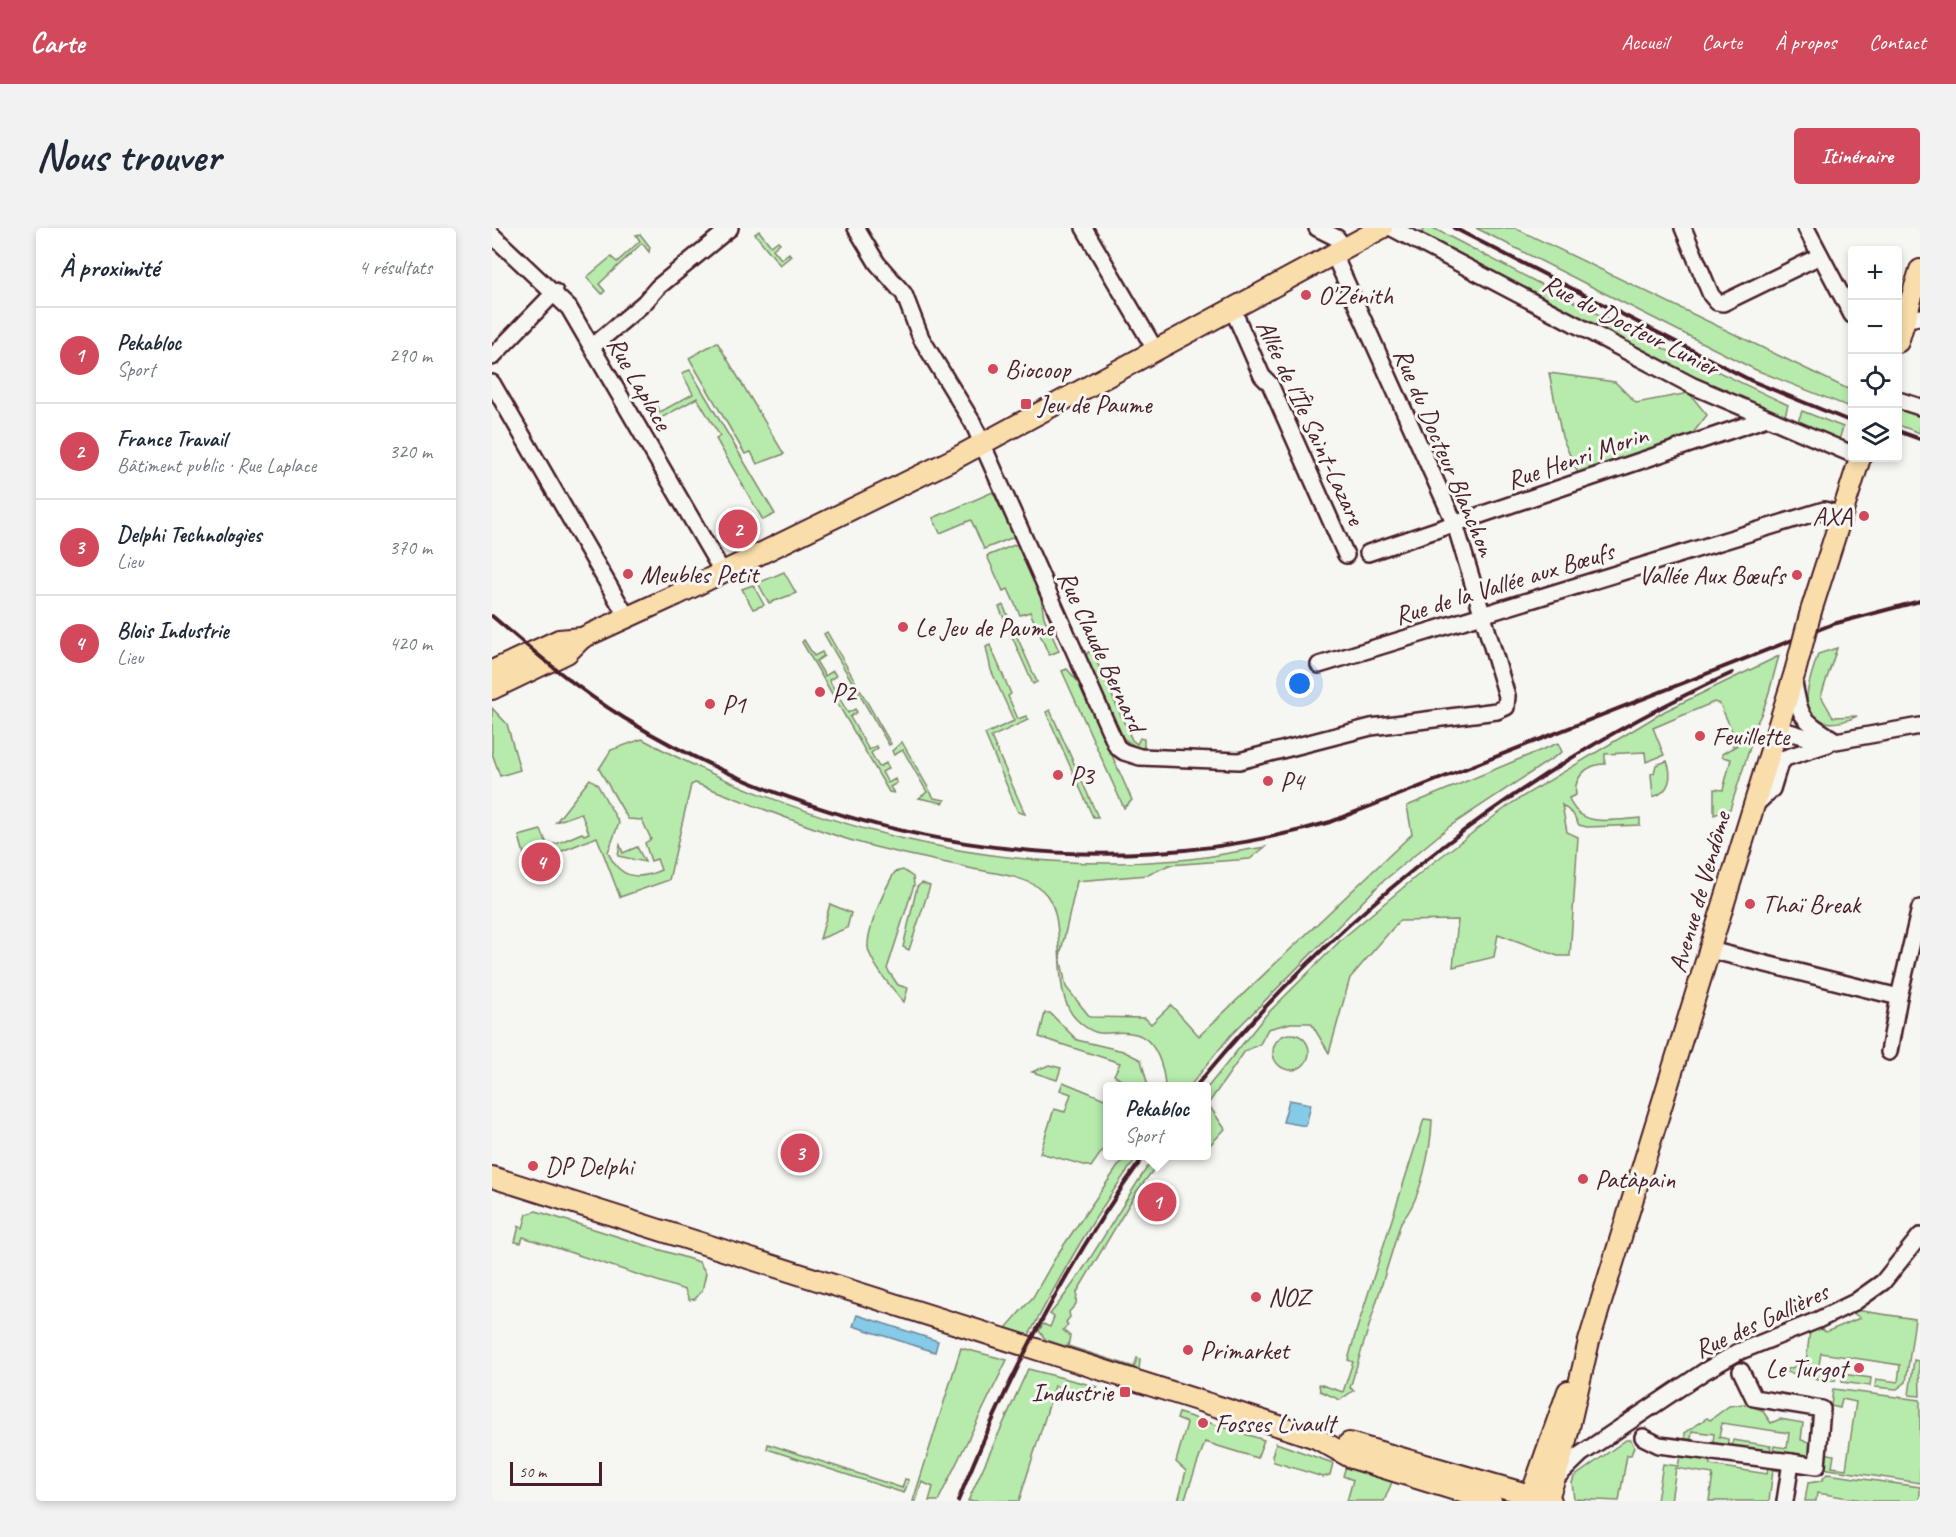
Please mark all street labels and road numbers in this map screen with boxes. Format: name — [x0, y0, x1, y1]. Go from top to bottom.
street label: Rue du Docteur Lunier — [1537, 267, 1727, 385]
street label: Allée de l'Île Saint-Lazare — [1249, 314, 1373, 531]
street label: Rue Laplace — [600, 330, 680, 437]
street label: Rue du Docteur Blanchon — [1386, 343, 1504, 562]
street label: Rue Henri Morin — [1502, 418, 1653, 497]
street label: Rue de la Vallée aux Bœufs — [1391, 534, 1620, 633]
street label: Rue Claude Bernard — [1050, 566, 1155, 740]
street label: Avenue de Vendôme — [1661, 806, 1739, 976]
street label: Rue des Gallières — [1689, 1274, 1835, 1366]

